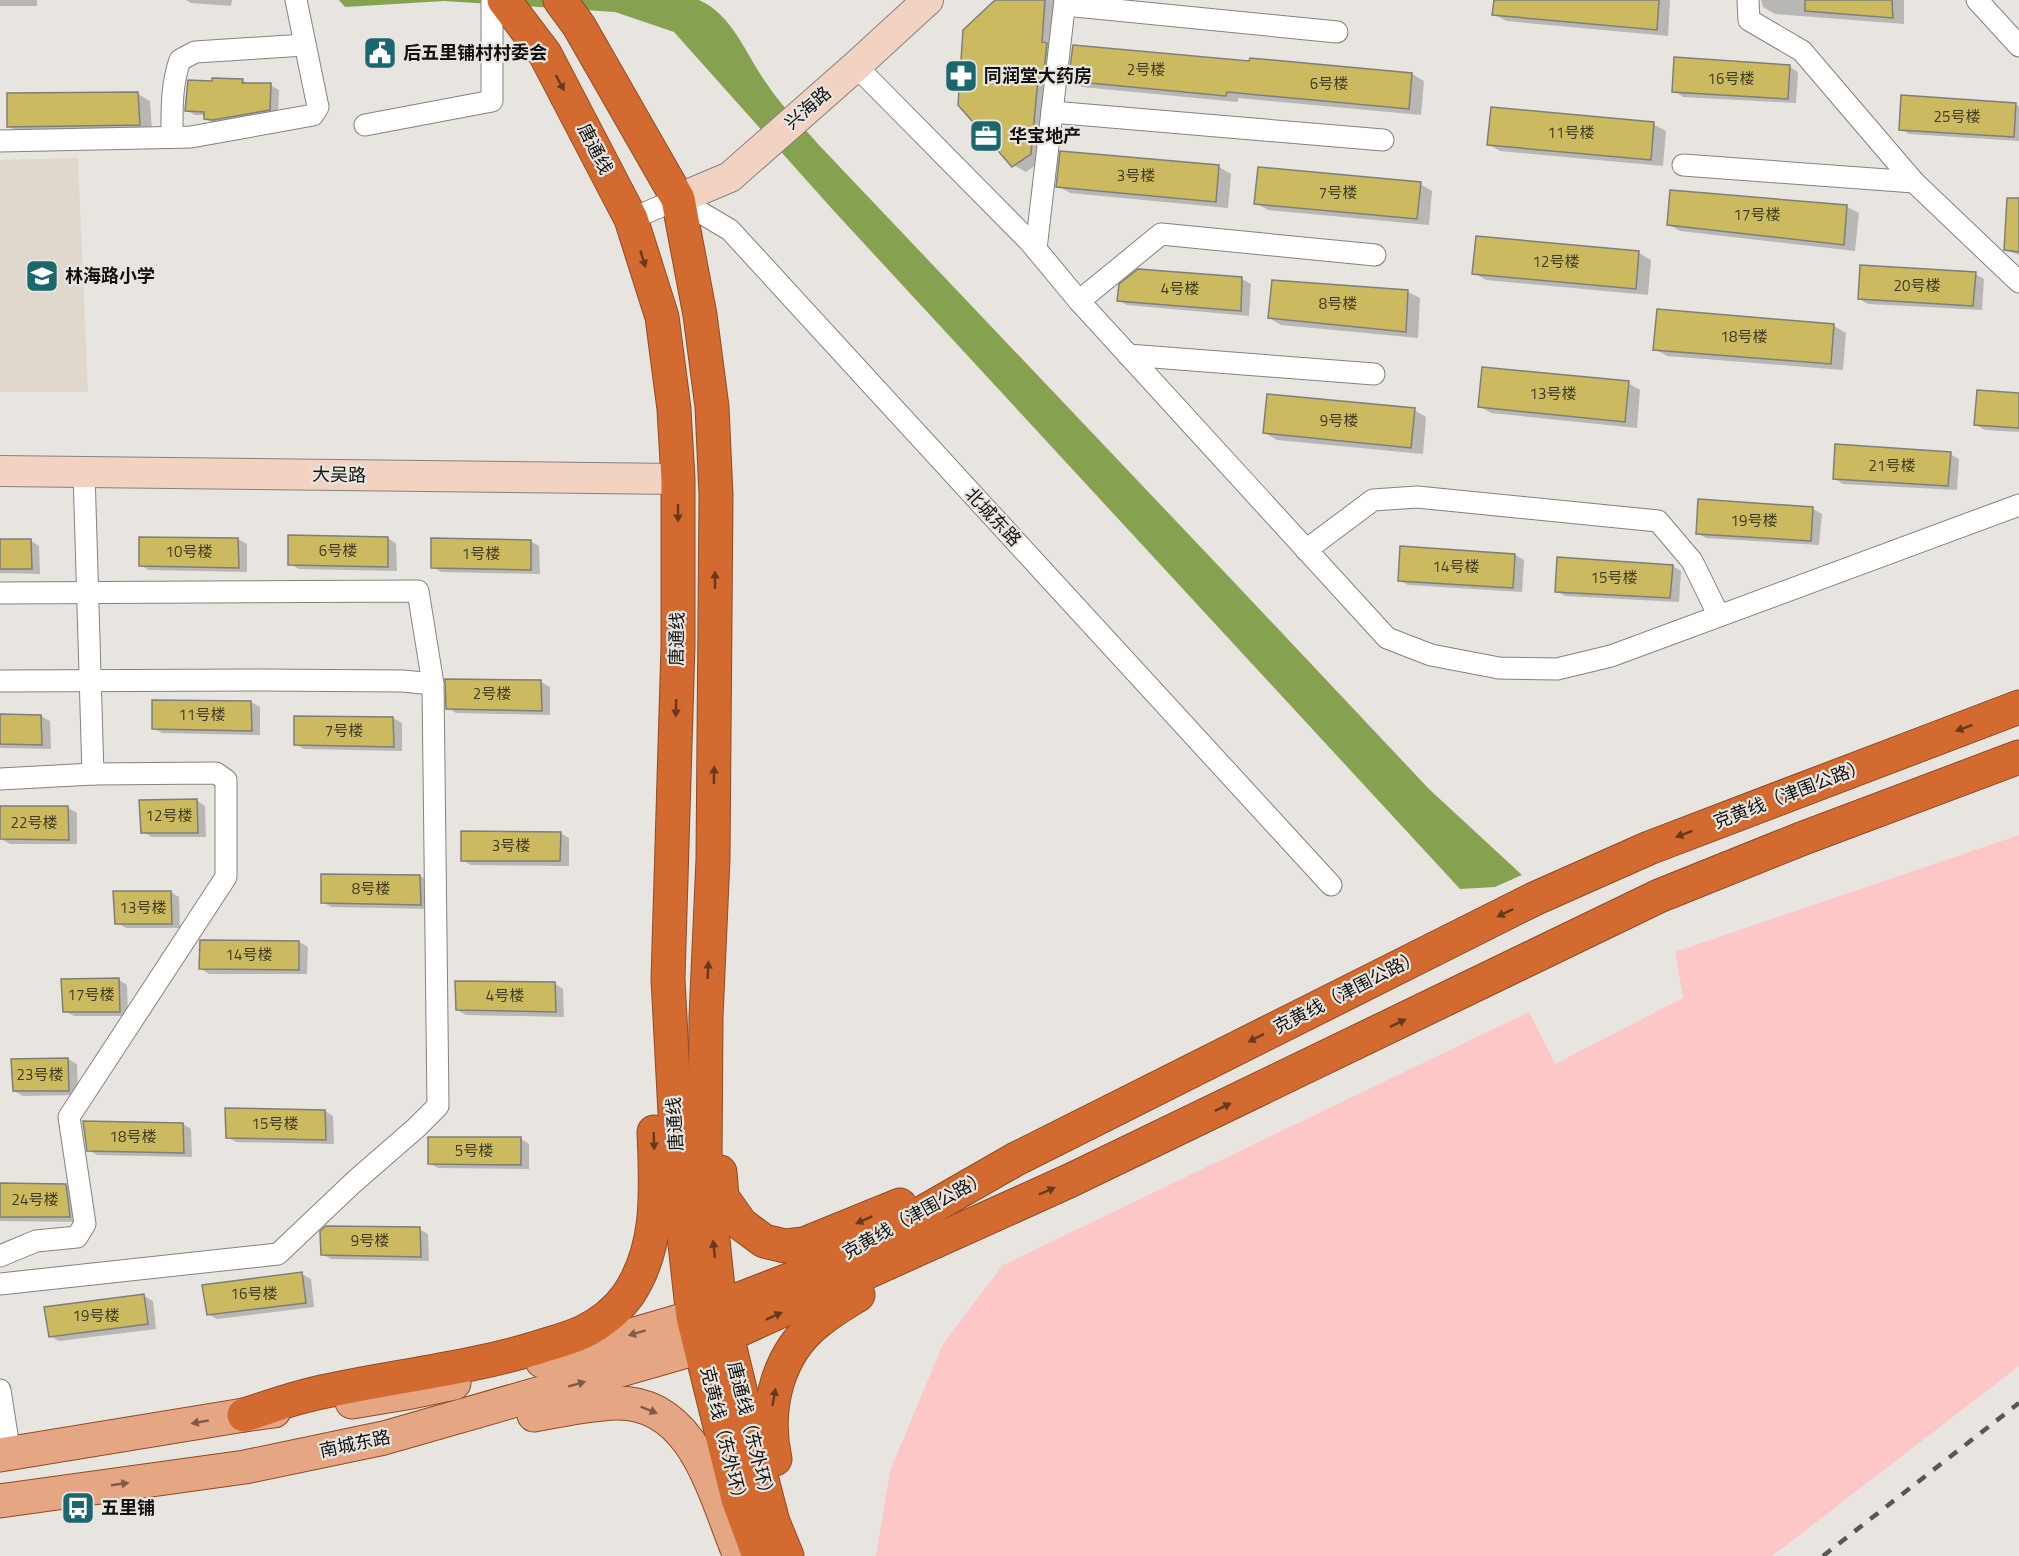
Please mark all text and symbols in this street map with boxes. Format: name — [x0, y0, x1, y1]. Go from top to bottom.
public building icon: 后五里铺村村委会 — [362, 35, 398, 71]
place label: 后五里铺村村委会 — [403, 39, 547, 66]
pharmacy icon: 同润堂大药房 — [943, 58, 979, 94]
house number: 2号楼 — [1127, 58, 1165, 81]
place label: 同润堂大药房 — [984, 62, 1092, 89]
house number: 16号楼 — [1708, 67, 1754, 90]
house number: 6号楼 — [1310, 72, 1348, 95]
one-way arrow — [555, 74, 565, 92]
street label: 兴海路 — [778, 80, 837, 136]
house number: 25号楼 — [1934, 105, 1980, 128]
office icon: 华宝地产 — [968, 118, 1004, 154]
street label: 唐通线 — [571, 119, 620, 179]
house number: 11号楼 — [1548, 121, 1594, 144]
place label: 华宝地产 — [1009, 122, 1081, 149]
house number: 3号楼 — [1117, 164, 1155, 187]
house number: 7号楼 — [1319, 181, 1357, 204]
house number: 17号楼 — [1734, 203, 1780, 226]
one-way arrow — [639, 250, 649, 268]
house number: 12号楼 — [1533, 250, 1579, 273]
school or university icon: 林海路小学 — [24, 258, 60, 294]
place label: 林海路小学 — [65, 262, 155, 289]
house number: 20号楼 — [1894, 274, 1940, 297]
house number: 4号楼 — [1161, 277, 1199, 300]
house number: 8号楼 — [1319, 292, 1357, 315]
house number: 18号楼 — [1721, 325, 1767, 348]
house number: 13号楼 — [1530, 382, 1576, 405]
house number: 9号楼 — [1320, 409, 1358, 432]
house number: 21号楼 — [1869, 454, 1915, 477]
street label: 大吴路 — [312, 461, 366, 488]
street label: 北城东路 — [959, 481, 1028, 552]
one-way arrow — [673, 504, 683, 523]
house number: 19号楼 — [1731, 509, 1777, 532]
house number: 6号楼 — [319, 539, 357, 562]
house number: 10号楼 — [166, 540, 212, 563]
house number: 1号楼 — [462, 542, 500, 565]
house number: 14号楼 — [1433, 555, 1479, 578]
house number: 15号楼 — [1591, 566, 1637, 589]
one-way arrow — [710, 571, 720, 590]
street label: 唐通线 — [663, 612, 690, 666]
house number: 2号楼 — [473, 682, 511, 705]
one-way arrow — [671, 699, 681, 718]
house number: 11号楼 — [179, 703, 225, 726]
house number: 7号楼 — [325, 719, 363, 742]
one-way arrow — [1955, 723, 1973, 733]
street label: 克黄线（津围公路） — [1709, 752, 1870, 835]
one-way arrow — [709, 766, 718, 785]
house number: 12号楼 — [146, 804, 192, 827]
house number: 22号楼 — [11, 811, 57, 834]
one-way arrow — [1675, 830, 1693, 840]
house number: 3号楼 — [492, 834, 530, 857]
house number: 8号楼 — [352, 877, 390, 900]
house number: 13号楼 — [120, 896, 166, 919]
one-way arrow — [1497, 908, 1514, 917]
house number: 14号楼 — [226, 943, 272, 966]
street label: 克黄线（津围公路） — [1268, 943, 1425, 1040]
one-way arrow — [703, 961, 712, 980]
house number: 17号楼 — [68, 983, 114, 1006]
house number: 4号楼 — [486, 984, 524, 1007]
one-way arrow — [1390, 1018, 1407, 1027]
one-way arrow — [1247, 1032, 1265, 1042]
house number: 23号楼 — [17, 1063, 63, 1086]
street label: 唐通线 — [660, 1096, 689, 1152]
one-way arrow — [1214, 1103, 1231, 1112]
house number: 15号楼 — [252, 1112, 298, 1135]
house number: 18号楼 — [110, 1125, 156, 1148]
one-way arrow — [650, 1131, 659, 1150]
house number: 5号楼 — [455, 1139, 493, 1162]
street label: 克黄线（津围公路） — [837, 1163, 992, 1266]
one-way arrow — [1038, 1187, 1055, 1196]
house number: 24号楼 — [12, 1188, 58, 1211]
one-way arrow — [855, 1216, 873, 1225]
house number: 9号楼 — [351, 1229, 389, 1252]
one-way arrow — [709, 1239, 718, 1258]
house number: 16号楼 — [231, 1282, 277, 1305]
house number: 19号楼 — [73, 1304, 119, 1327]
one-way arrow — [765, 1311, 782, 1320]
one-way arrow — [628, 1329, 646, 1339]
street label: 唐通线（东外环） — [721, 1359, 782, 1505]
street label: 克黄线（东外环） — [694, 1364, 755, 1510]
one-way arrow — [568, 1379, 586, 1388]
one-way arrow — [769, 1388, 778, 1407]
one-way arrow — [640, 1406, 658, 1415]
one-way arrow — [190, 1418, 209, 1427]
street label: 南城东路 — [317, 1423, 393, 1464]
one-way arrow — [111, 1480, 130, 1489]
bus stop icon: 五里铺 — [60, 1490, 96, 1526]
place label: 五里铺 — [101, 1494, 155, 1521]

